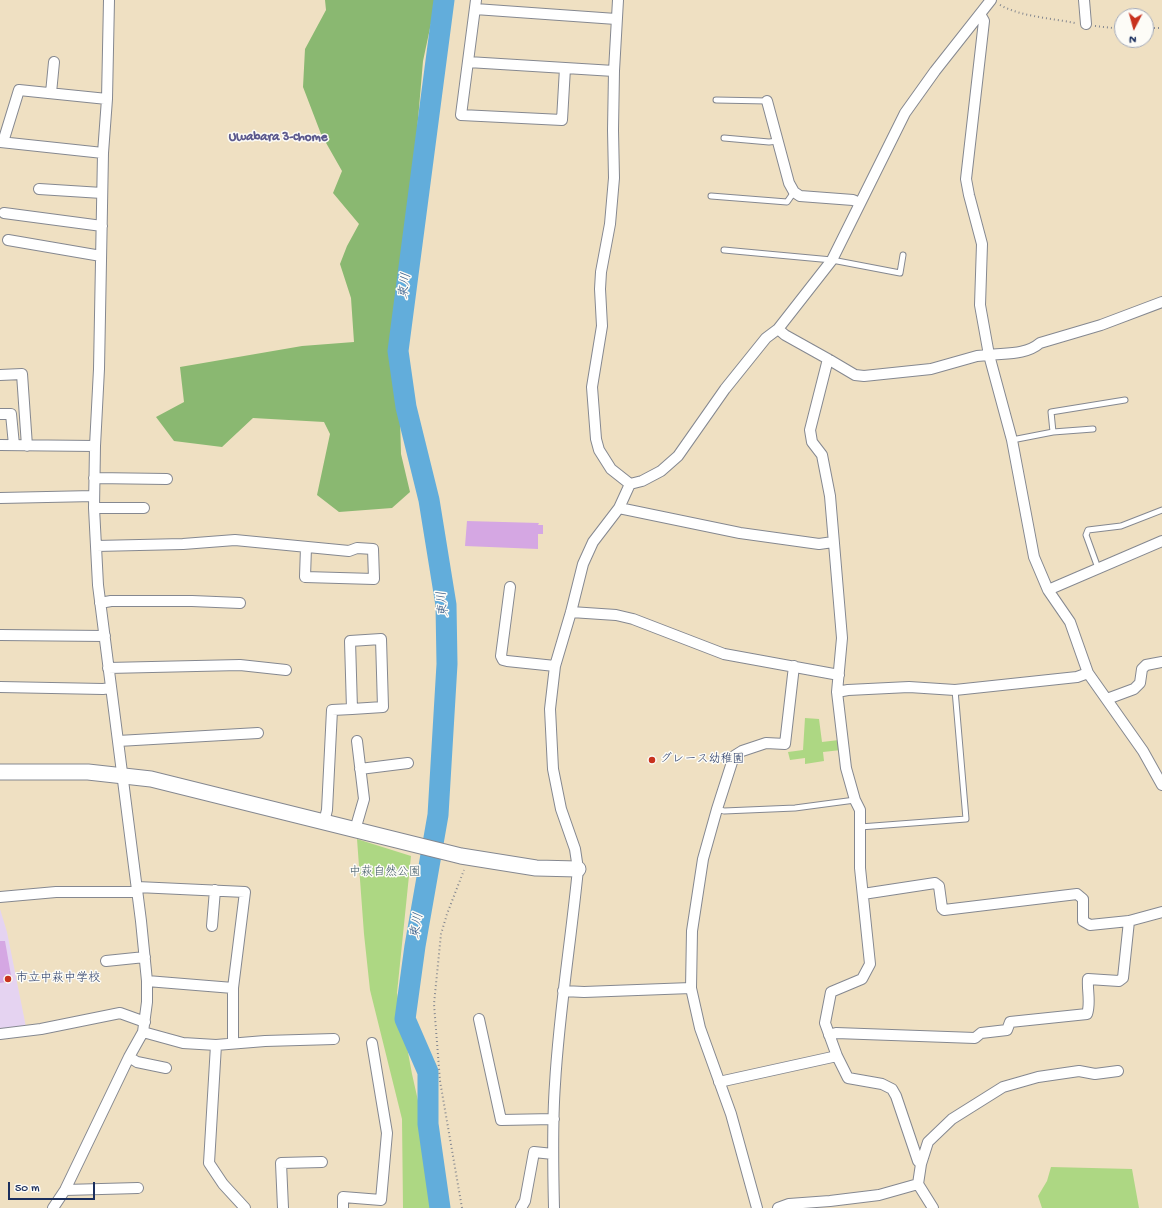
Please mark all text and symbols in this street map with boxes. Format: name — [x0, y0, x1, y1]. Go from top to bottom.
north arrow — [1114, 8, 1154, 48]
text: N — [1129, 33, 1137, 45]
district label: Uwabara 3-chome — [229, 130, 327, 146]
water label: 東川 — [396, 272, 416, 300]
water label: 東川 — [435, 590, 453, 618]
place label: グレース幼稚園 — [660, 753, 744, 767]
marker: グレース幼稚園 — [647, 755, 657, 765]
park label: 中萩自然公園 — [349, 866, 421, 880]
water label: 東川 — [408, 912, 428, 940]
place label: 市立中萩中学校 — [16, 972, 100, 986]
marker: 市立中萩中学校 — [3, 974, 13, 984]
scale bar — [10, 1174, 97, 1200]
text: 50 m — [15, 1182, 40, 1196]

